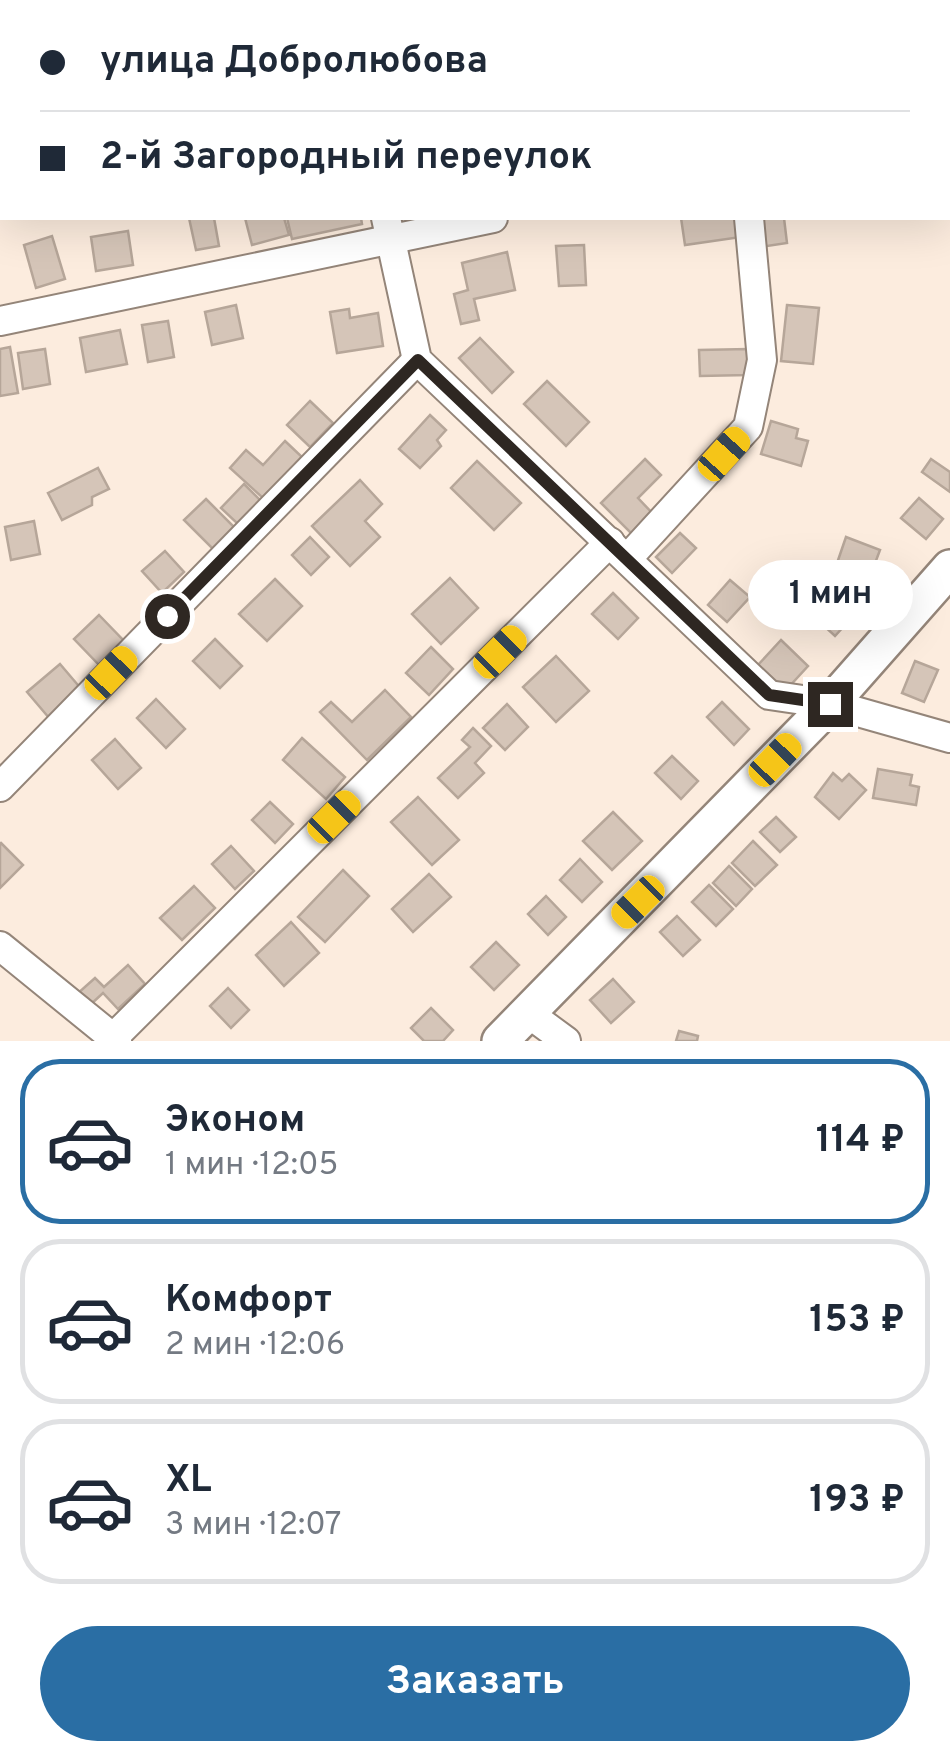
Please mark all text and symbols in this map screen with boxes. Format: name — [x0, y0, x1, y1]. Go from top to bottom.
text: улица Добролюбова — [100, 38, 488, 87]
text: 2-й Загородный переулок — [100, 134, 592, 183]
car — [693, 422, 755, 486]
callout: 1 мин — [748, 559, 912, 629]
text: 1 мин — [789, 575, 872, 615]
route start — [145, 594, 190, 639]
car — [468, 620, 532, 684]
car — [79, 641, 143, 705]
route end — [808, 682, 853, 727]
car — [743, 728, 807, 792]
car — [302, 785, 366, 849]
car — [606, 870, 670, 934]
icon: car — [45, 1097, 135, 1187]
text: Эконом — [165, 1097, 305, 1146]
text: 114 ₽ — [816, 1117, 905, 1166]
text: 1 мин · 12:05 — [165, 1146, 338, 1186]
icon: car — [45, 1277, 135, 1367]
text: Комфорт — [165, 1277, 332, 1326]
text: 153 ₽ — [809, 1297, 905, 1346]
text: 2 мин · 12:06 — [165, 1326, 345, 1366]
icon: car — [45, 1457, 135, 1547]
text: XL — [165, 1457, 212, 1506]
text: 193 ₽ — [809, 1477, 905, 1526]
text: 3 мин · 12:07 — [165, 1506, 342, 1546]
button: Заказать — [40, 1626, 910, 1741]

